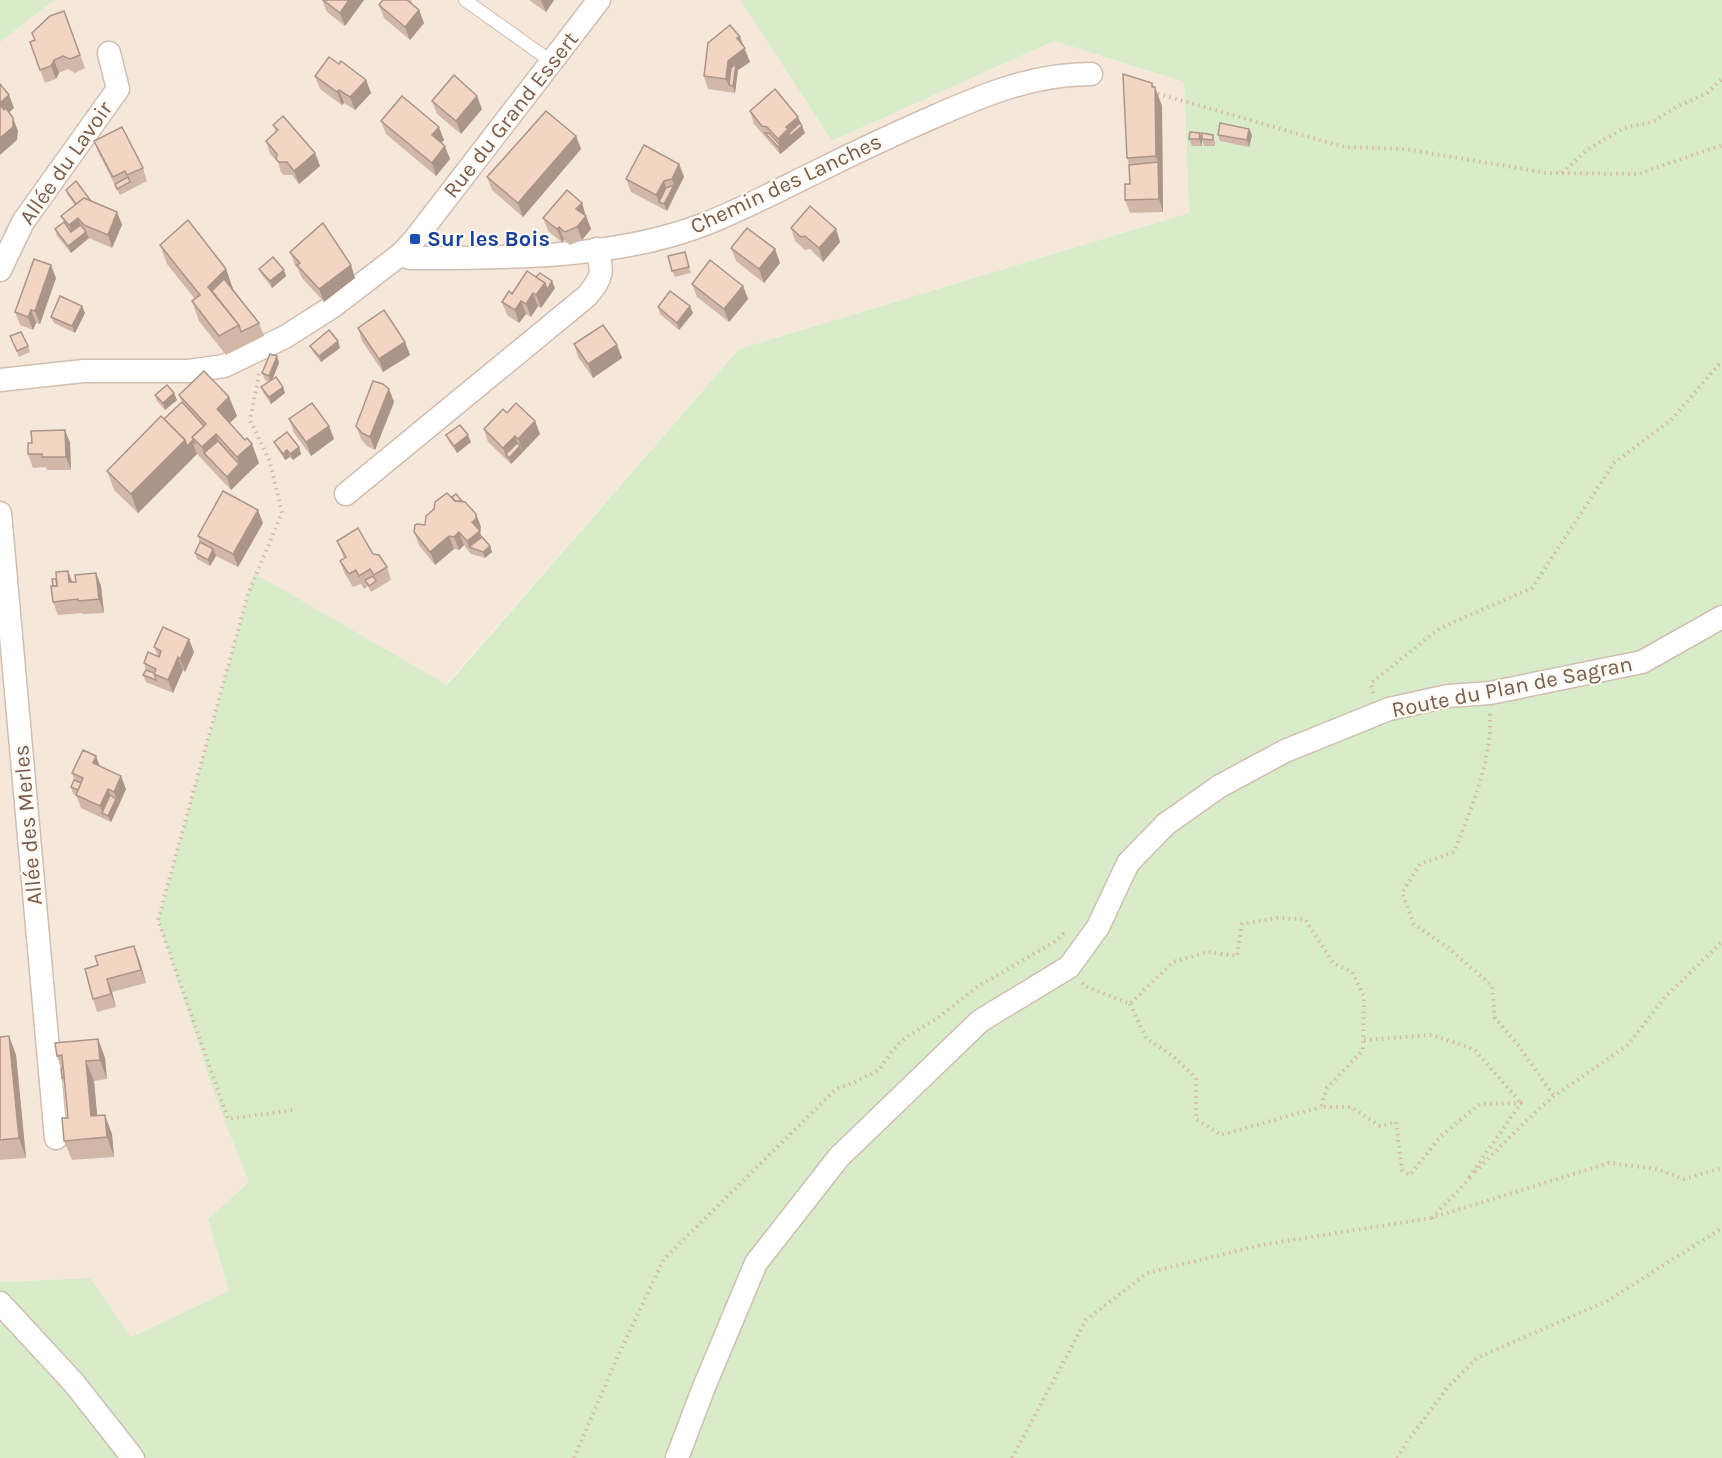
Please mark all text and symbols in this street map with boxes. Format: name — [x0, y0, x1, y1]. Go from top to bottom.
street label: Rue du Grand Essert — [438, 27, 584, 203]
street label: Allée du Lavoir — [14, 96, 118, 230]
street label: Chemin des Lanches — [686, 128, 886, 240]
place label: Sur les Bois — [427, 226, 550, 252]
marker: Sur les Bois — [408, 232, 422, 246]
street label: Route du Plan de Sagran — [1389, 651, 1635, 723]
street label: Allée des Merles — [8, 744, 48, 906]

